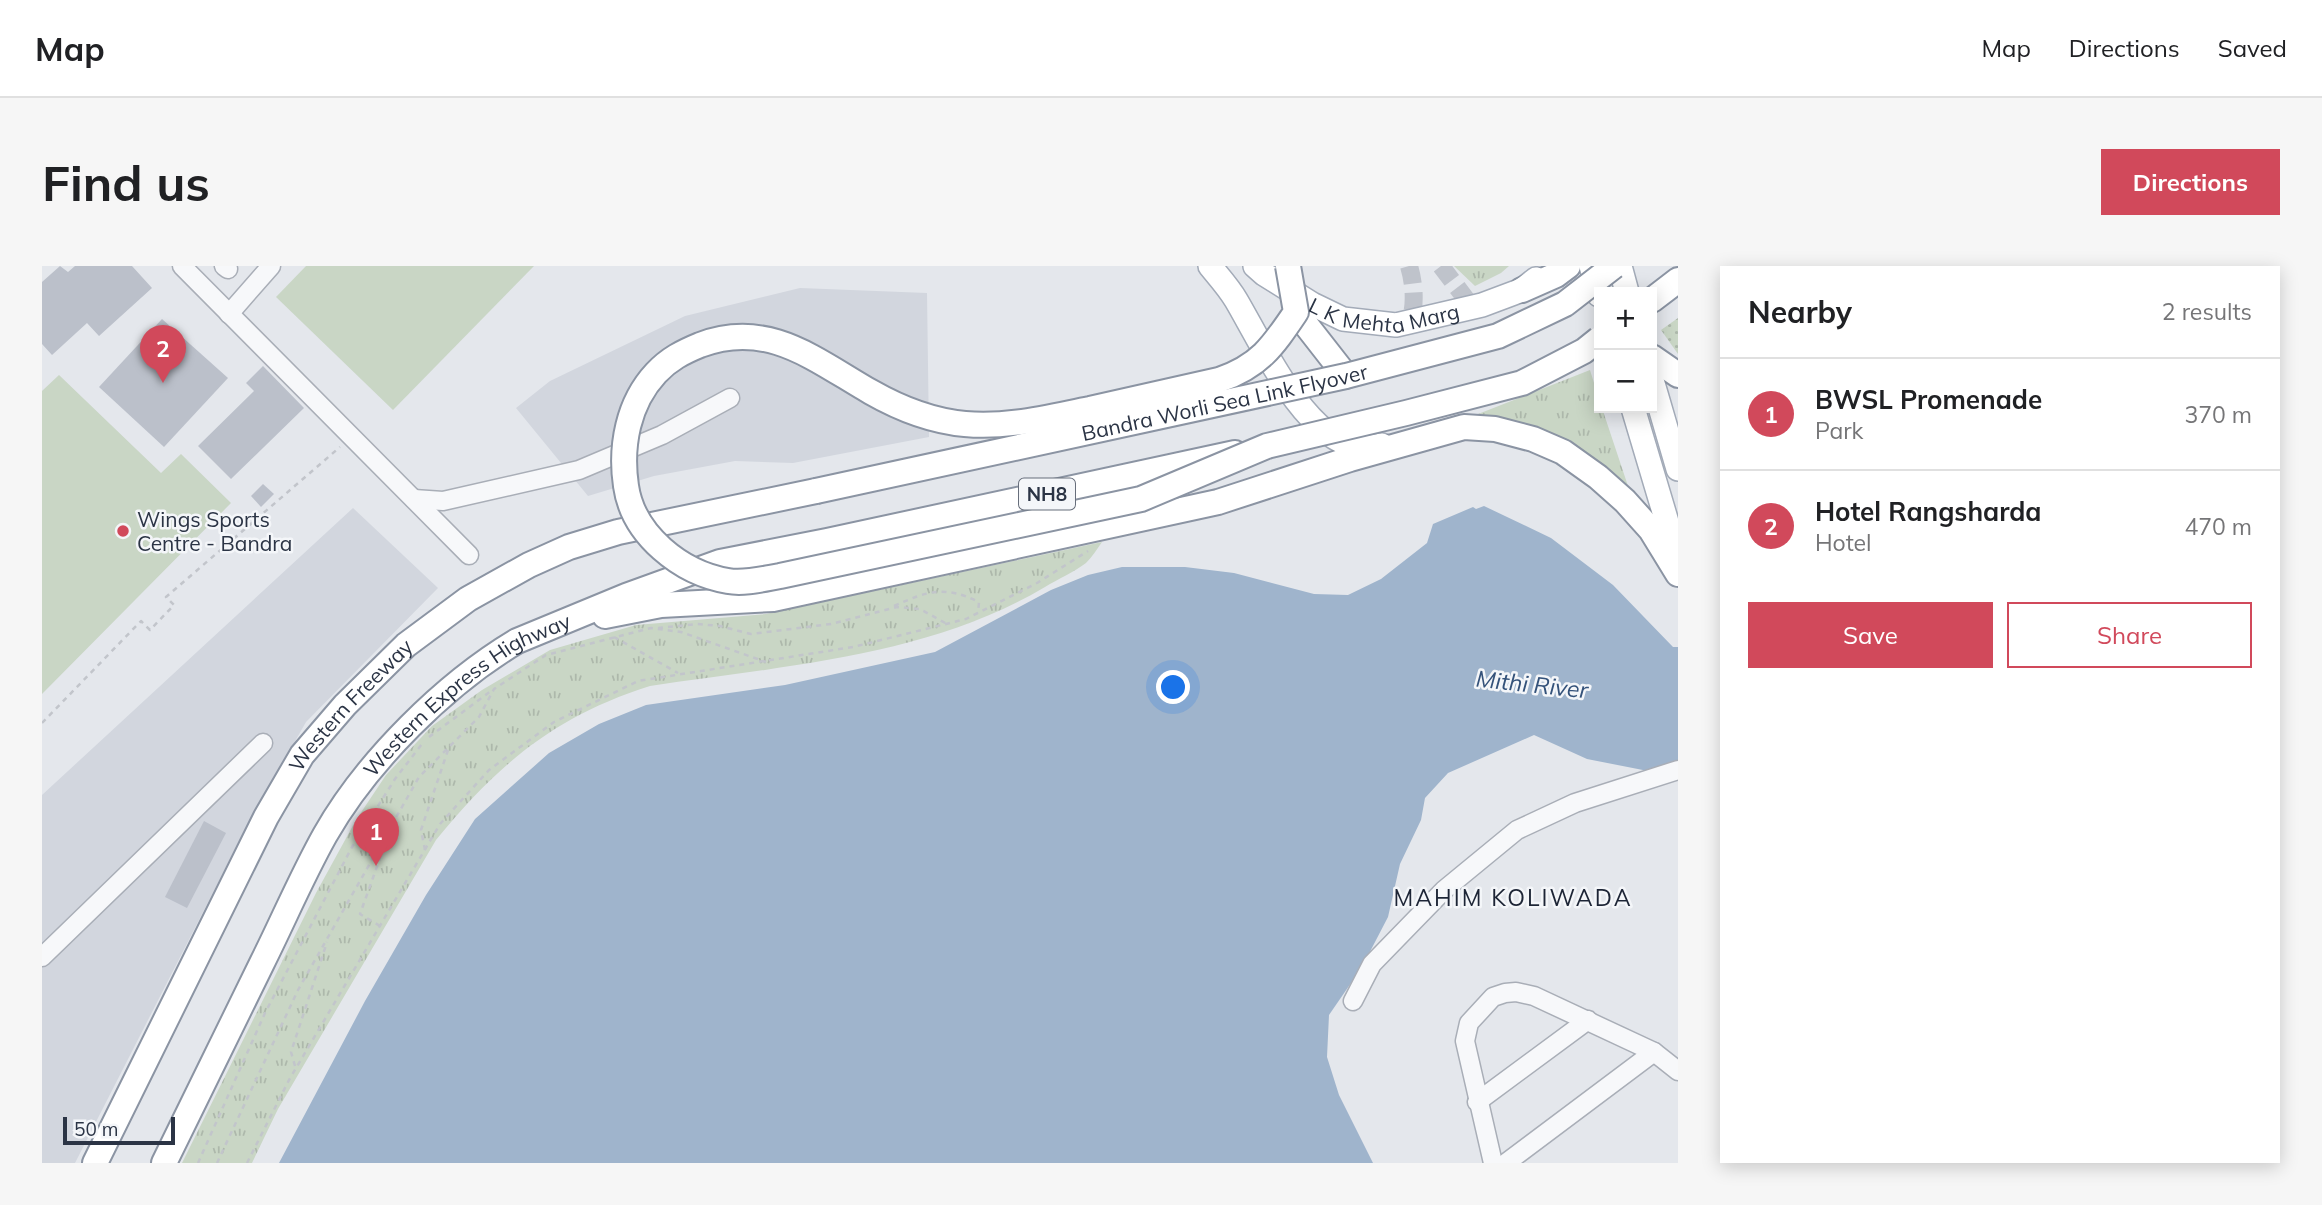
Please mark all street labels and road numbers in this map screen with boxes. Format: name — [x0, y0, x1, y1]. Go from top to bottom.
street label: L K Mehta Marg — [1305, 292, 1462, 339]
street label: Bandra Worli Sea Link Flyover — [1079, 358, 1371, 446]
road number: NH8 — [1019, 478, 1075, 510]
street label: Western Express Highway — [357, 607, 574, 782]
street label: Western Freeway — [283, 633, 418, 776]

